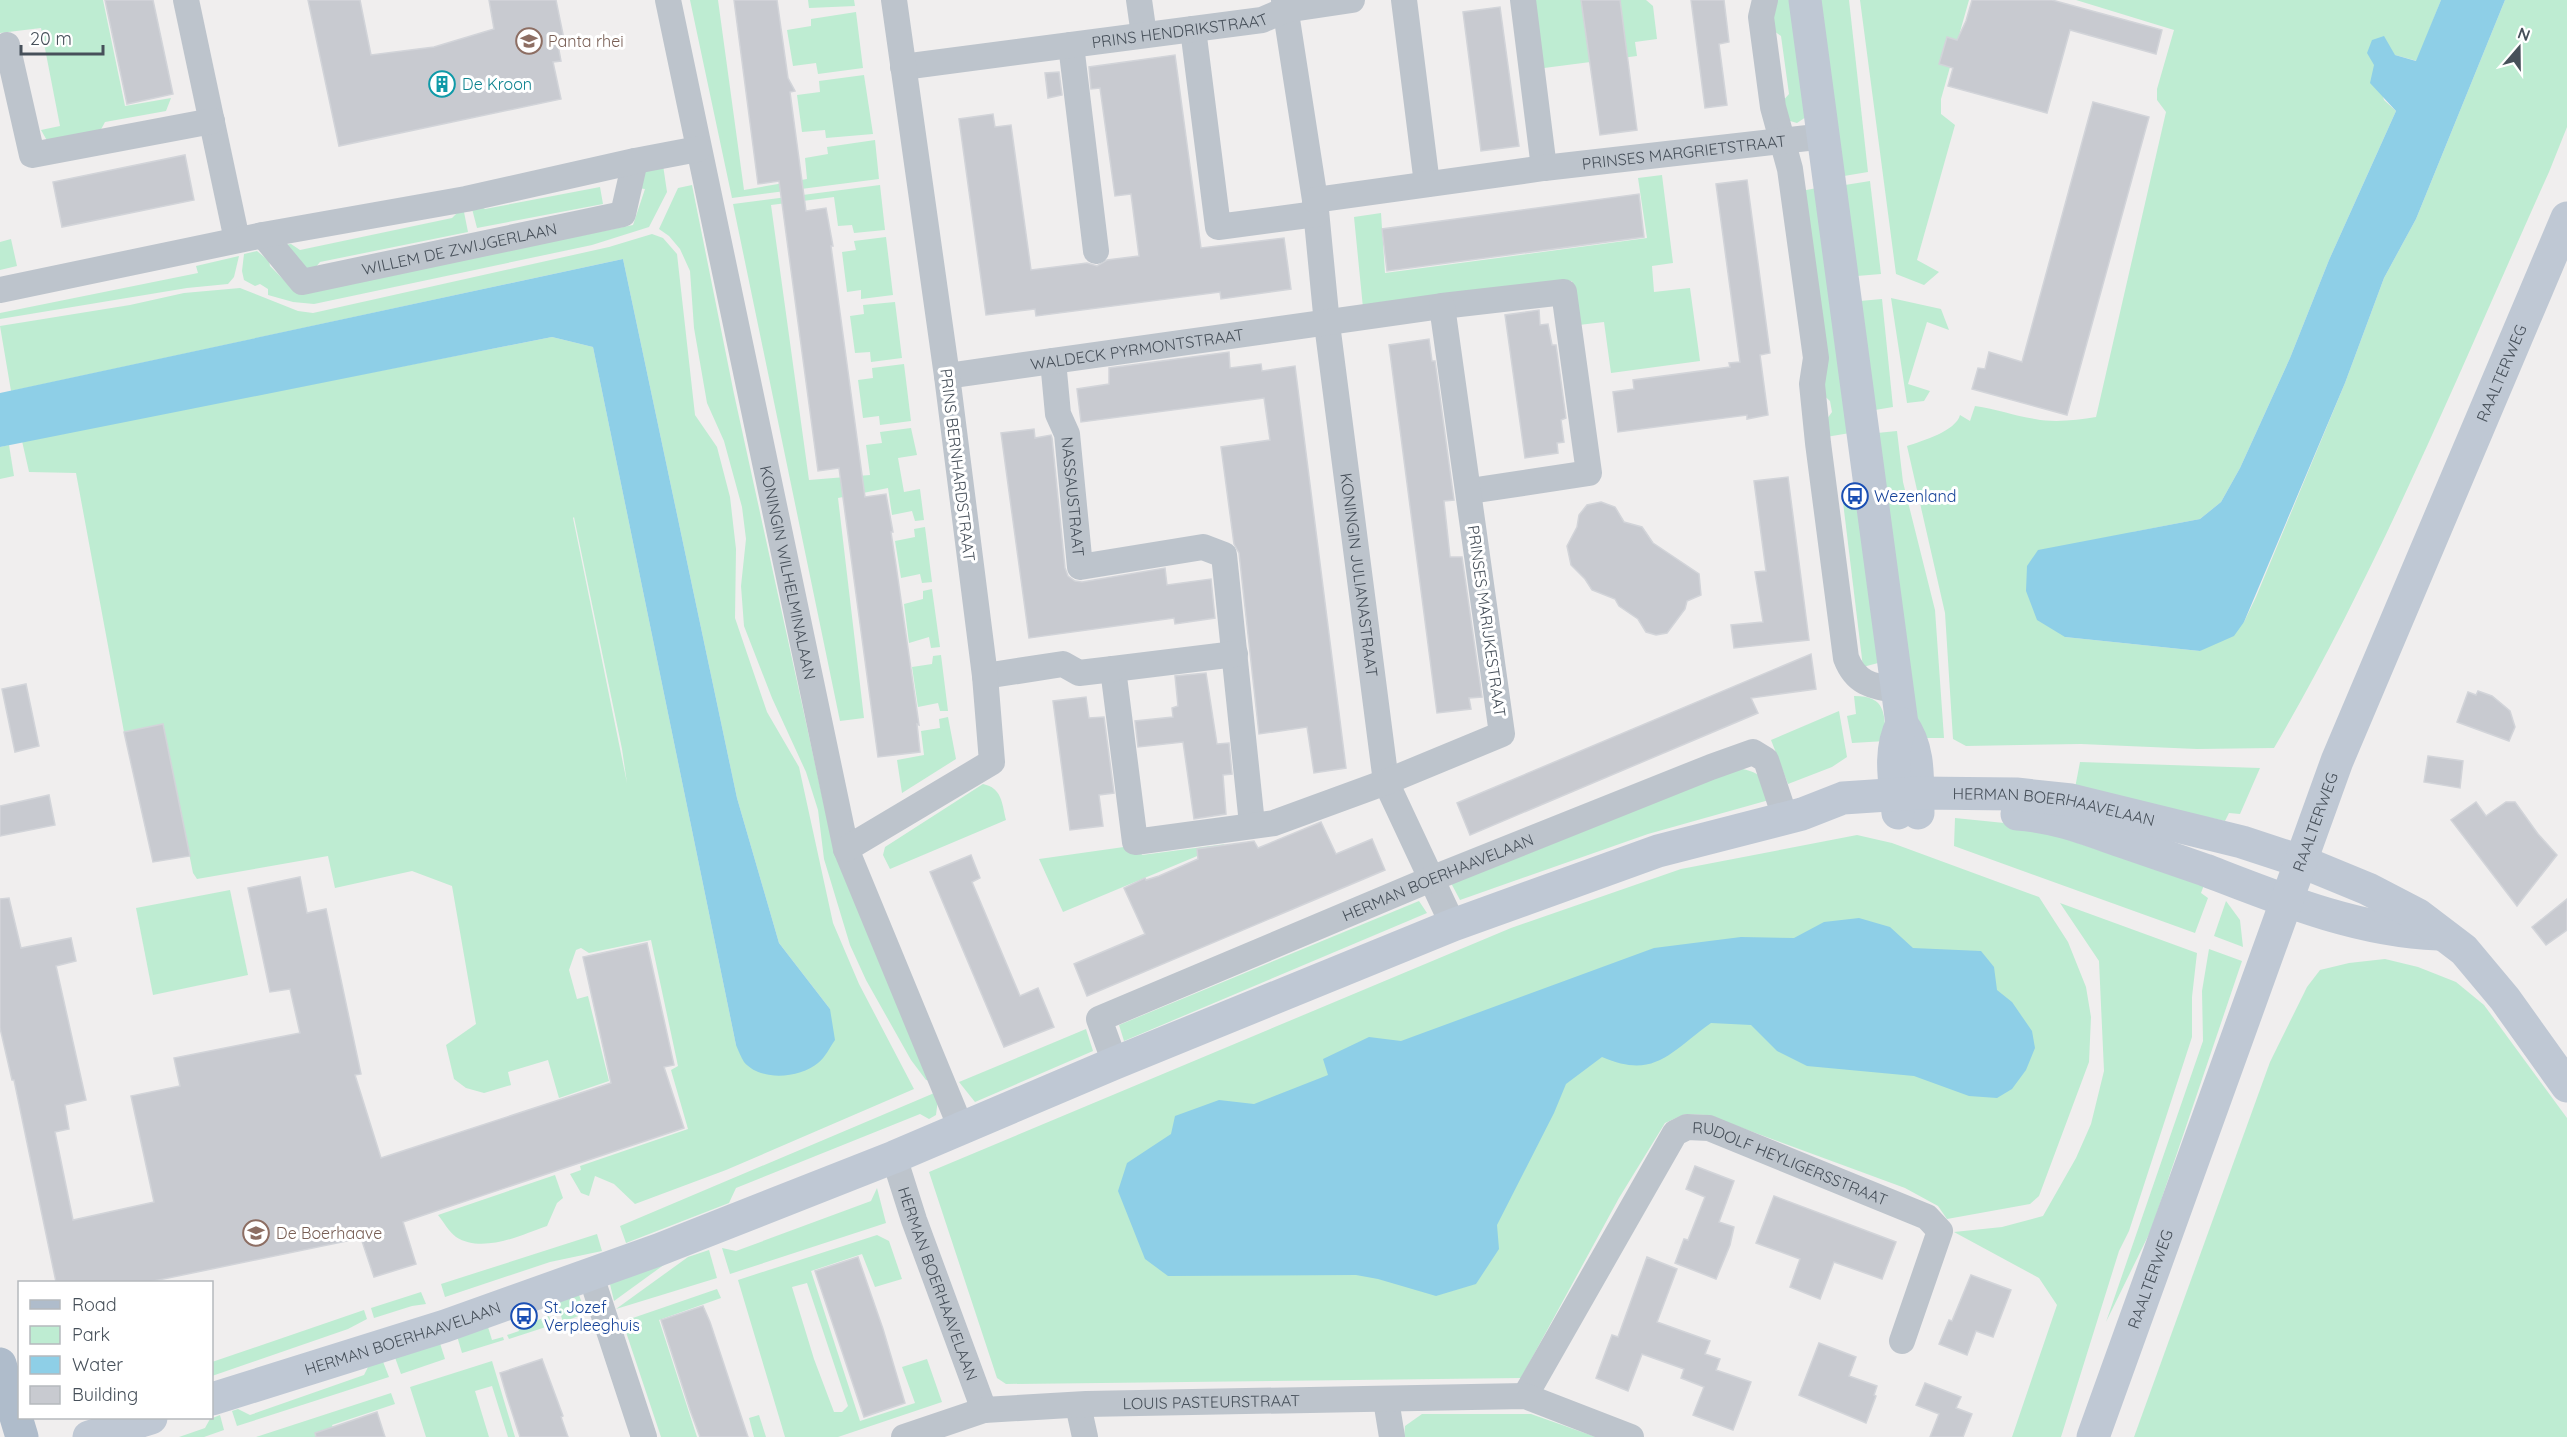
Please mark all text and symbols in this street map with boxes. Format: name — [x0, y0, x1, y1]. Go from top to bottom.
street label: PRINS HENDRIKSTRAAT — [1090, 8, 1272, 52]
scale bar — [21, 18, 104, 56]
north arrow — [2489, 18, 2549, 78]
text: N — [2515, 22, 2533, 45]
school or university icon: Panta rhei — [514, 26, 544, 56]
text: 20 m — [30, 27, 72, 50]
place label: Panta rhei — [548, 31, 624, 51]
building icon: De Kroon — [427, 69, 457, 99]
place label: De Kroon — [462, 74, 532, 94]
street label: PRINSES MARGRIETSTRAAT — [1581, 130, 1787, 174]
street label: WILLEM DE ZWIJGERLAAN — [360, 218, 559, 279]
street label: RAALTERWEG — [2472, 321, 2531, 425]
street label: WALDECK PYRMONTSTRAAT — [1029, 324, 1245, 374]
street label: PRINS BERNHARDSTRAAT — [936, 367, 980, 563]
street label: NASSAUSTRAAT — [1057, 436, 1089, 558]
street label: KONINGIN WILHELMINALAAN — [756, 464, 820, 681]
street label: KONINGIN JULIANASTRAAT — [1336, 472, 1382, 679]
bus stop icon: Wezenland — [1840, 481, 1870, 511]
place label: Wezenland — [1874, 486, 1956, 506]
street label: PRINSES MARIJKESTRAAT — [1464, 524, 1510, 719]
street label: RAALTERWEG — [2288, 769, 2342, 874]
street label: HERMAN BOERHAAVELAAN — [1952, 783, 2157, 830]
street label: HERMAN BOERHAAVELAAN — [1339, 829, 1536, 925]
street label: RUDOLF HEYLIGERSSTRAAT — [1692, 1117, 1891, 1210]
street label: HERMAN BOERHAAVELAAN — [894, 1184, 982, 1383]
school or university icon: De Boerhaave — [241, 1218, 271, 1248]
place label: De Boerhaave — [276, 1223, 382, 1243]
street label: RAALTERWEG — [2123, 1227, 2177, 1331]
legend — [18, 1281, 213, 1419]
text: Road — [72, 1293, 117, 1316]
street label: HERMAN BOERHAAVELAAN — [302, 1297, 503, 1379]
place label: St. Jozef Verpleeghuis — [544, 1297, 640, 1335]
bus stop icon: St. Jozef Verpleeghuis — [509, 1301, 539, 1331]
text: Park — [72, 1323, 110, 1346]
text: Water — [72, 1353, 123, 1376]
text: Building — [72, 1383, 138, 1406]
street label: LOUIS PASTEURSTRAAT — [1122, 1390, 1301, 1413]

